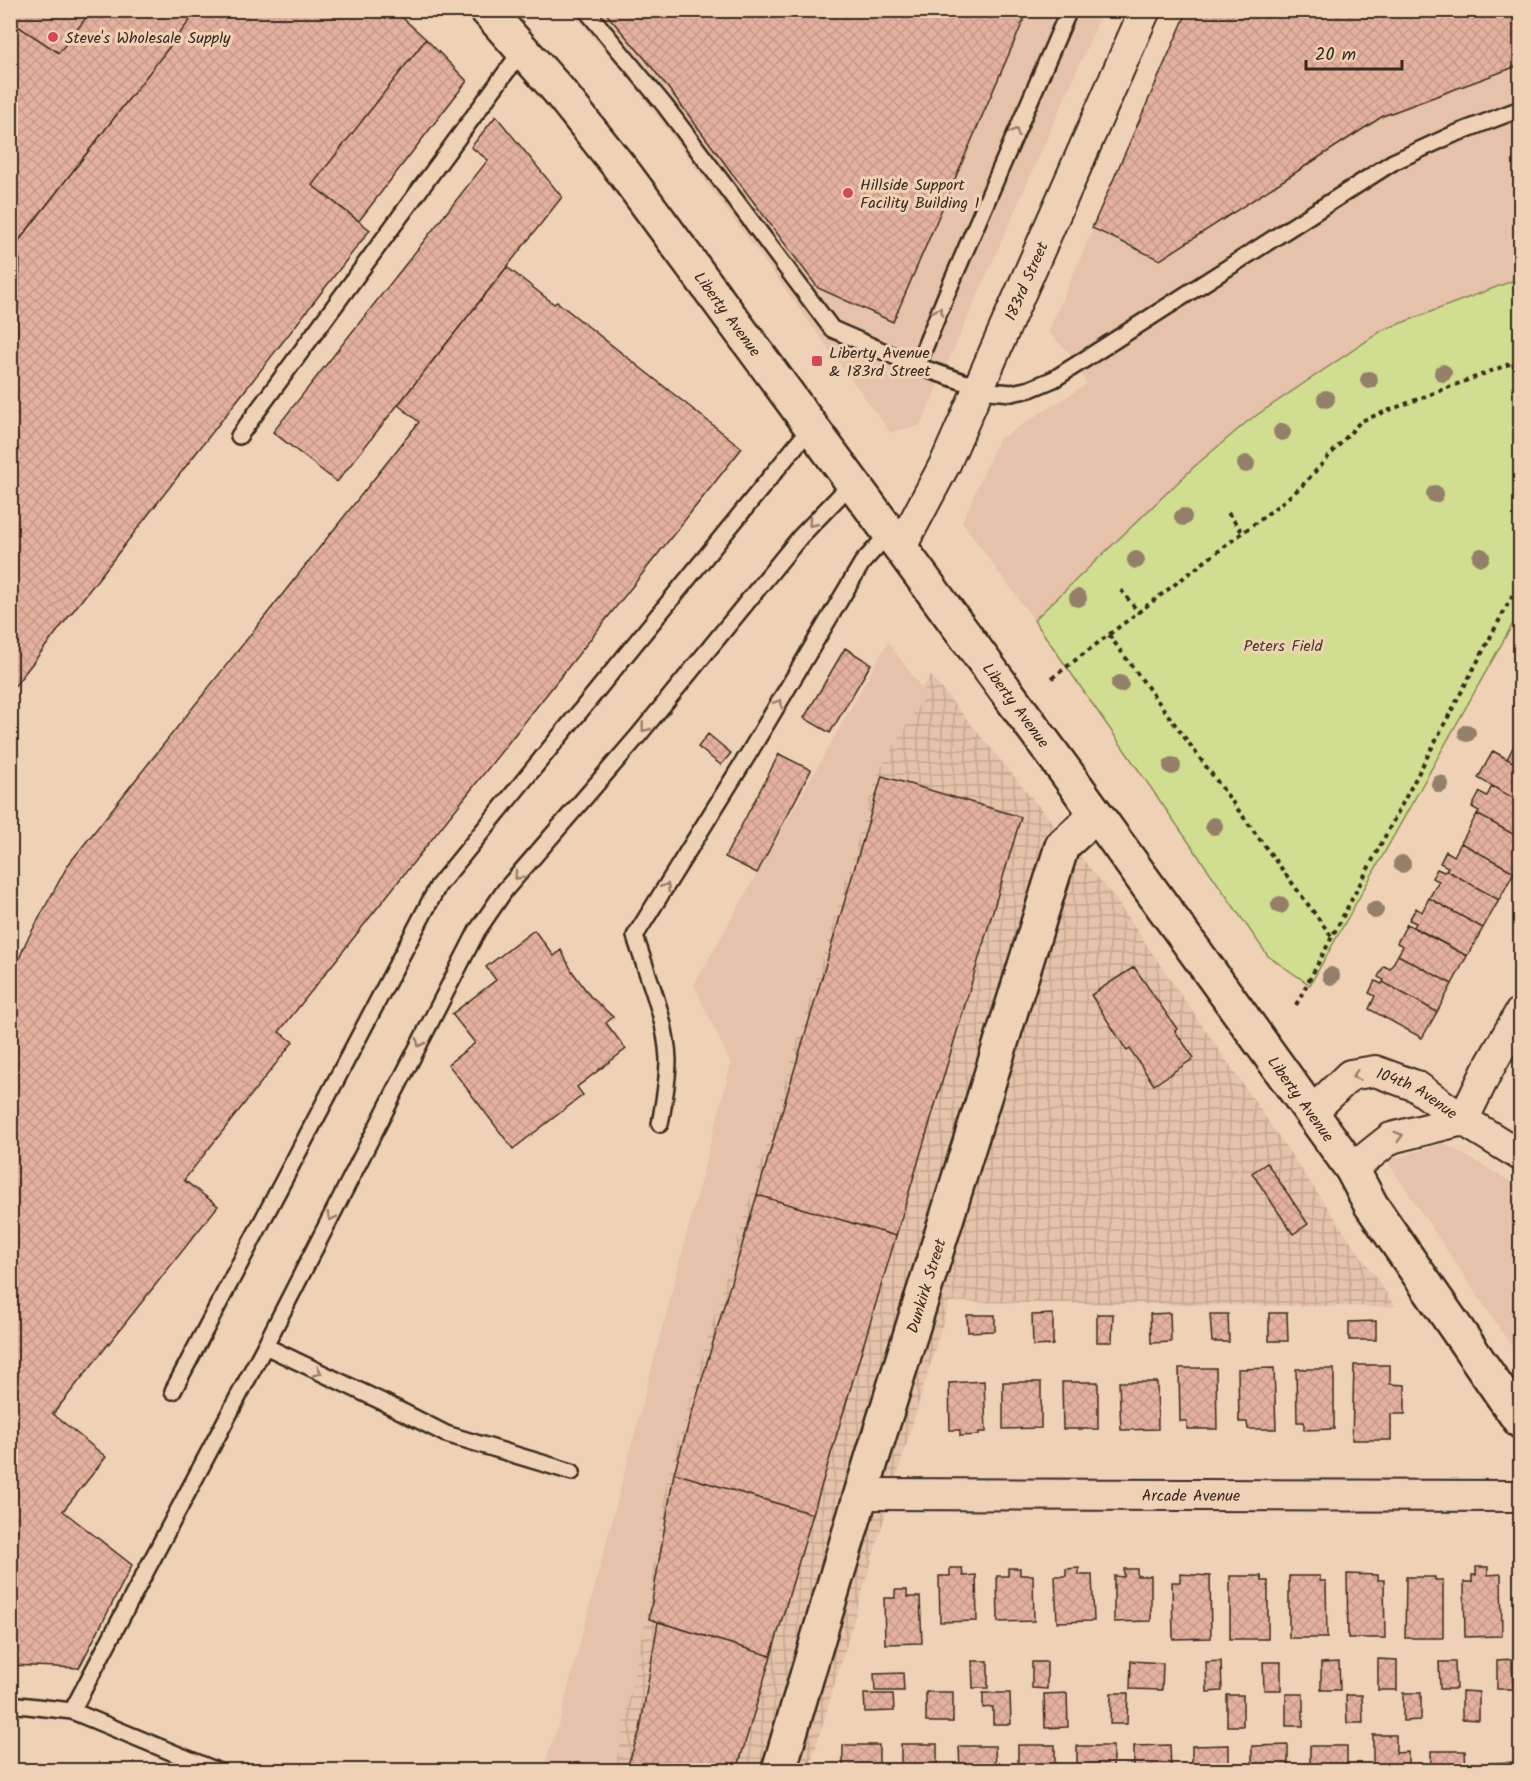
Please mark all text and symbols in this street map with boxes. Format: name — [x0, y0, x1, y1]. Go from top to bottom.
place label: Steve's Wholesale Supply — [65, 26, 231, 51]
marker: Steve's Wholesale Supply — [46, 30, 60, 44]
scale bar — [1306, 33, 1402, 71]
text: 20 m — [1315, 41, 1356, 70]
one-way arrow — [1008, 128, 1020, 139]
place label: Hillside Support Facility Building 1 — [860, 173, 980, 216]
marker: Hillside Support Facility Building 1 — [841, 186, 855, 200]
street label: 183rd Street — [999, 237, 1056, 325]
street label: Liberty Avenue — [687, 267, 767, 363]
one-way arrow — [932, 307, 944, 318]
place label: Liberty Avenue & 183rd Street — [829, 341, 932, 384]
marker: Liberty Avenue & 183rd Street — [810, 354, 824, 368]
one-way arrow — [808, 516, 819, 527]
park label: Peters Field — [1243, 634, 1324, 659]
street label: Liberty Avenue — [975, 658, 1055, 754]
one-way arrow — [772, 699, 784, 709]
one-way arrow — [641, 721, 652, 732]
one-way arrow — [514, 869, 525, 880]
one-way arrow — [658, 883, 670, 893]
one-way arrow — [416, 1037, 427, 1048]
street label: Liberty Avenue — [1260, 1051, 1340, 1148]
street label: 104th Avenue — [1373, 1062, 1462, 1126]
one-way arrow — [1352, 1068, 1362, 1081]
one-way arrow — [1393, 1131, 1404, 1143]
one-way arrow — [327, 1211, 338, 1221]
street label: Dunkirk Street — [901, 1235, 954, 1337]
one-way arrow — [311, 1364, 322, 1376]
street label: Arcade Avenue — [1142, 1484, 1240, 1509]

